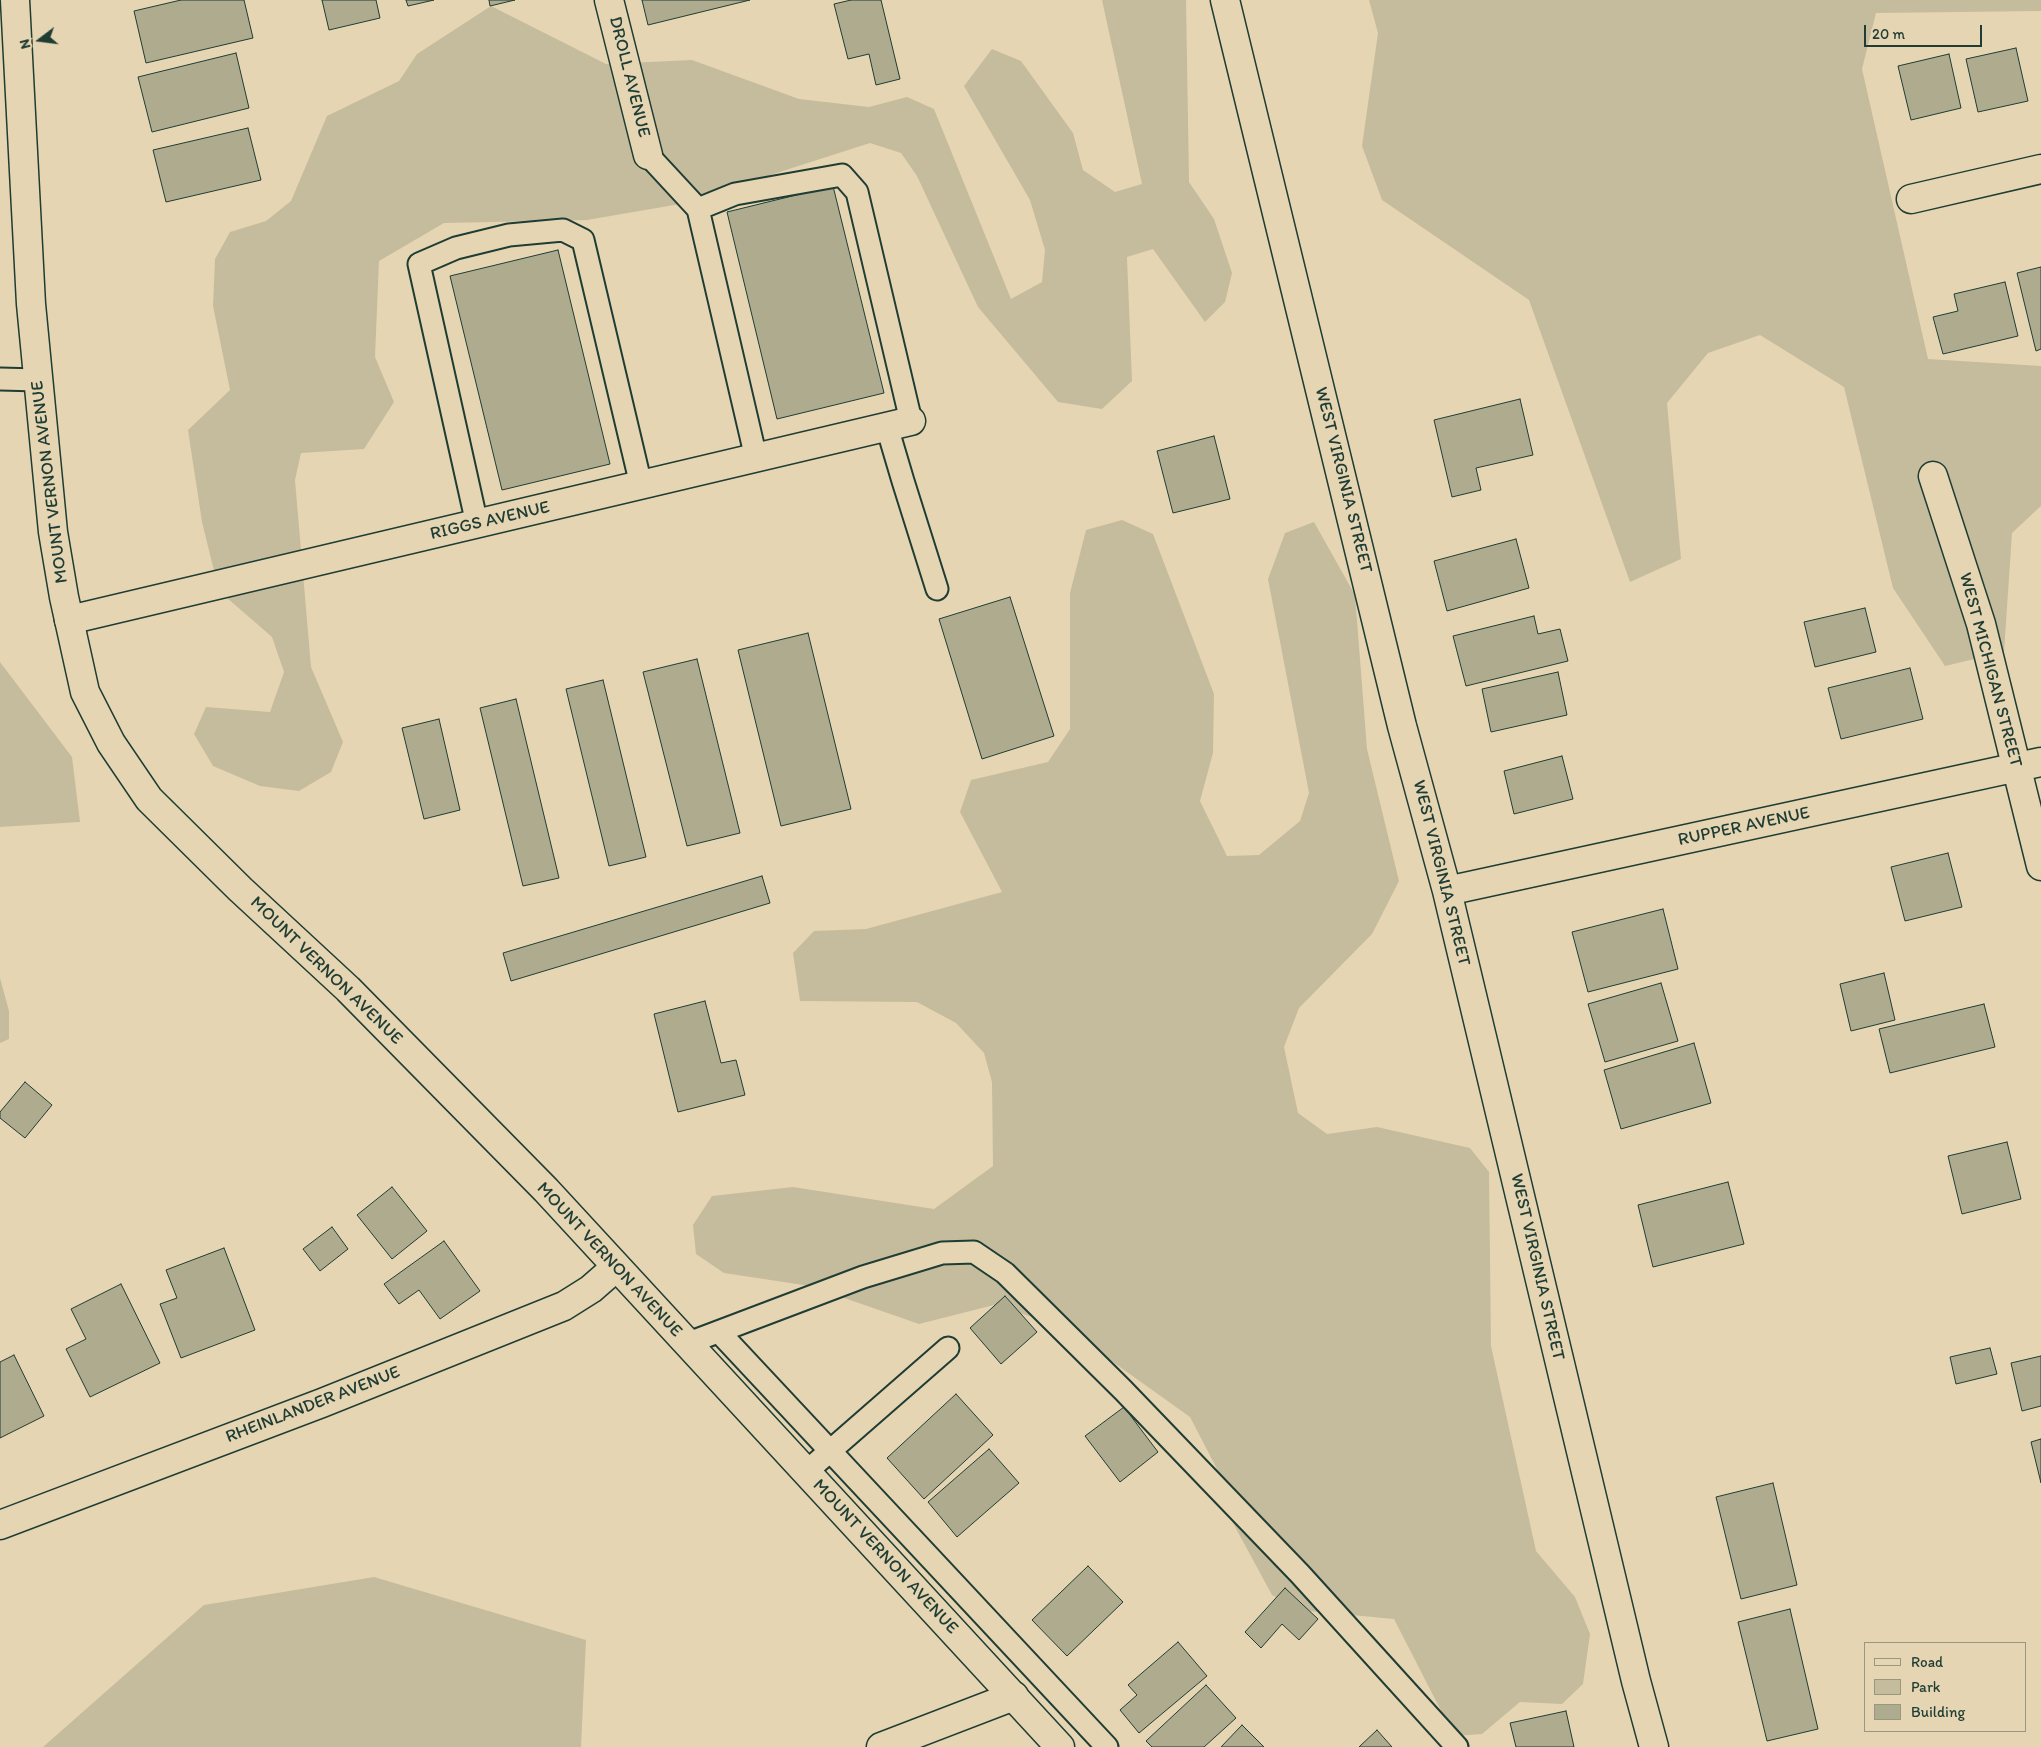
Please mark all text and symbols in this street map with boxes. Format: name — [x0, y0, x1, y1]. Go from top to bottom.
street label: DROLL AVENUE — [604, 14, 654, 140]
north arrow — [15, 15, 65, 65]
scale bar — [1866, 15, 1984, 47]
text: 20 m — [1872, 25, 1905, 43]
text: N — [16, 37, 34, 51]
street label: MOUNT VERNON AVENUE — [27, 379, 73, 585]
street label: WEST VIRGINIA STREET — [1309, 385, 1377, 575]
street label: RIGGS AVENUE — [428, 497, 552, 545]
street label: WEST MICHIGAN STREET — [1954, 570, 2026, 770]
street label: WEST VIRGINIA STREET — [1407, 778, 1475, 968]
street label: RUPPER AVENUE — [1676, 802, 1812, 852]
street label: MOUNT VERNON AVENUE — [245, 892, 407, 1050]
street label: WEST VIRGINIA STREET — [1505, 1172, 1569, 1362]
street label: MOUNT VERNON AVENUE — [532, 1178, 686, 1342]
street label: RHEINLANDER AVENUE — [223, 1362, 403, 1448]
street label: MOUNT VERNON AVENUE — [808, 1475, 962, 1639]
legend — [1864, 1642, 2026, 1732]
text: Road — [1911, 1653, 1943, 1671]
text: Park — [1911, 1678, 1941, 1696]
text: Building — [1911, 1703, 1965, 1721]

